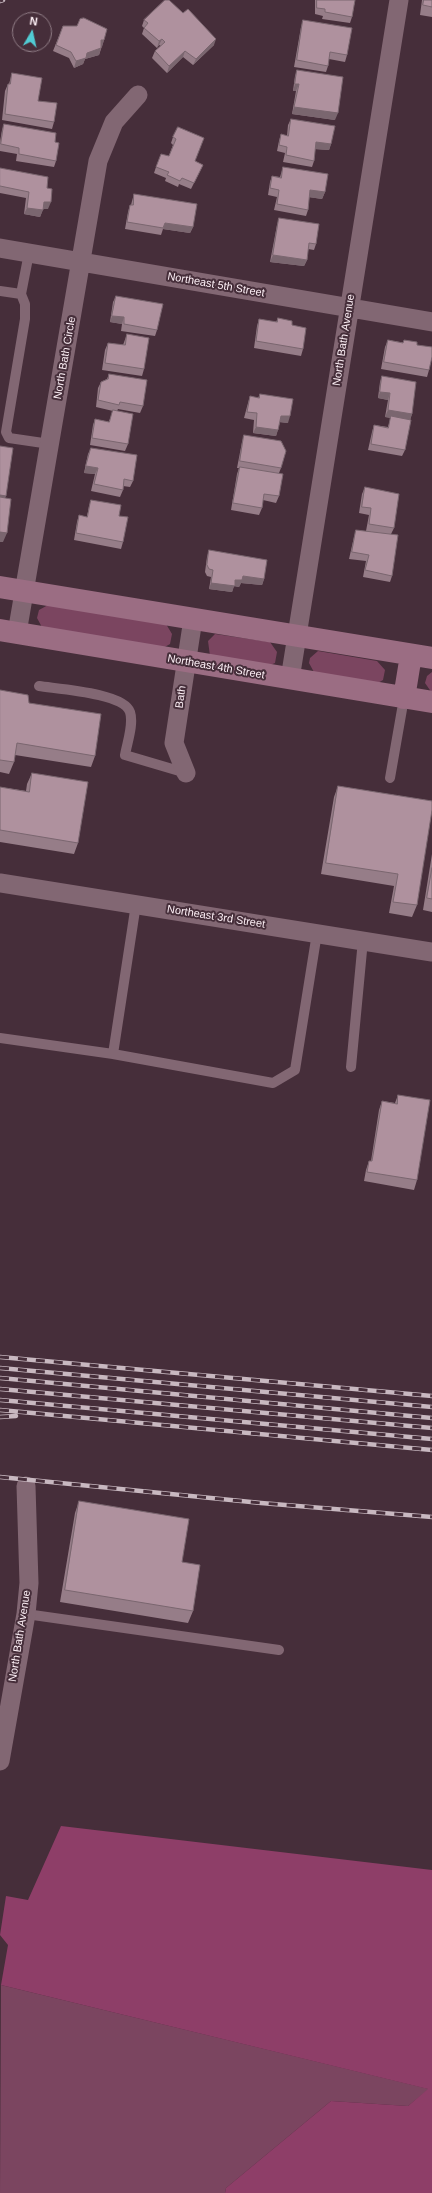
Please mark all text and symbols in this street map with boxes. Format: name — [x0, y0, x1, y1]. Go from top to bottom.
north arrow — [12, 12, 52, 52]
text: N — [29, 15, 39, 28]
street label: Northeast 5th Street — [166, 270, 266, 300]
street label: North Bath Avenue — [330, 293, 358, 387]
street label: North Bath Circle — [51, 316, 79, 400]
street label: Northeast 4th Street — [166, 652, 266, 682]
street label: Bath — [173, 685, 189, 709]
street label: Northeast 3rd Street — [166, 903, 266, 931]
street label: North Bath Avenue — [6, 1589, 34, 1683]

